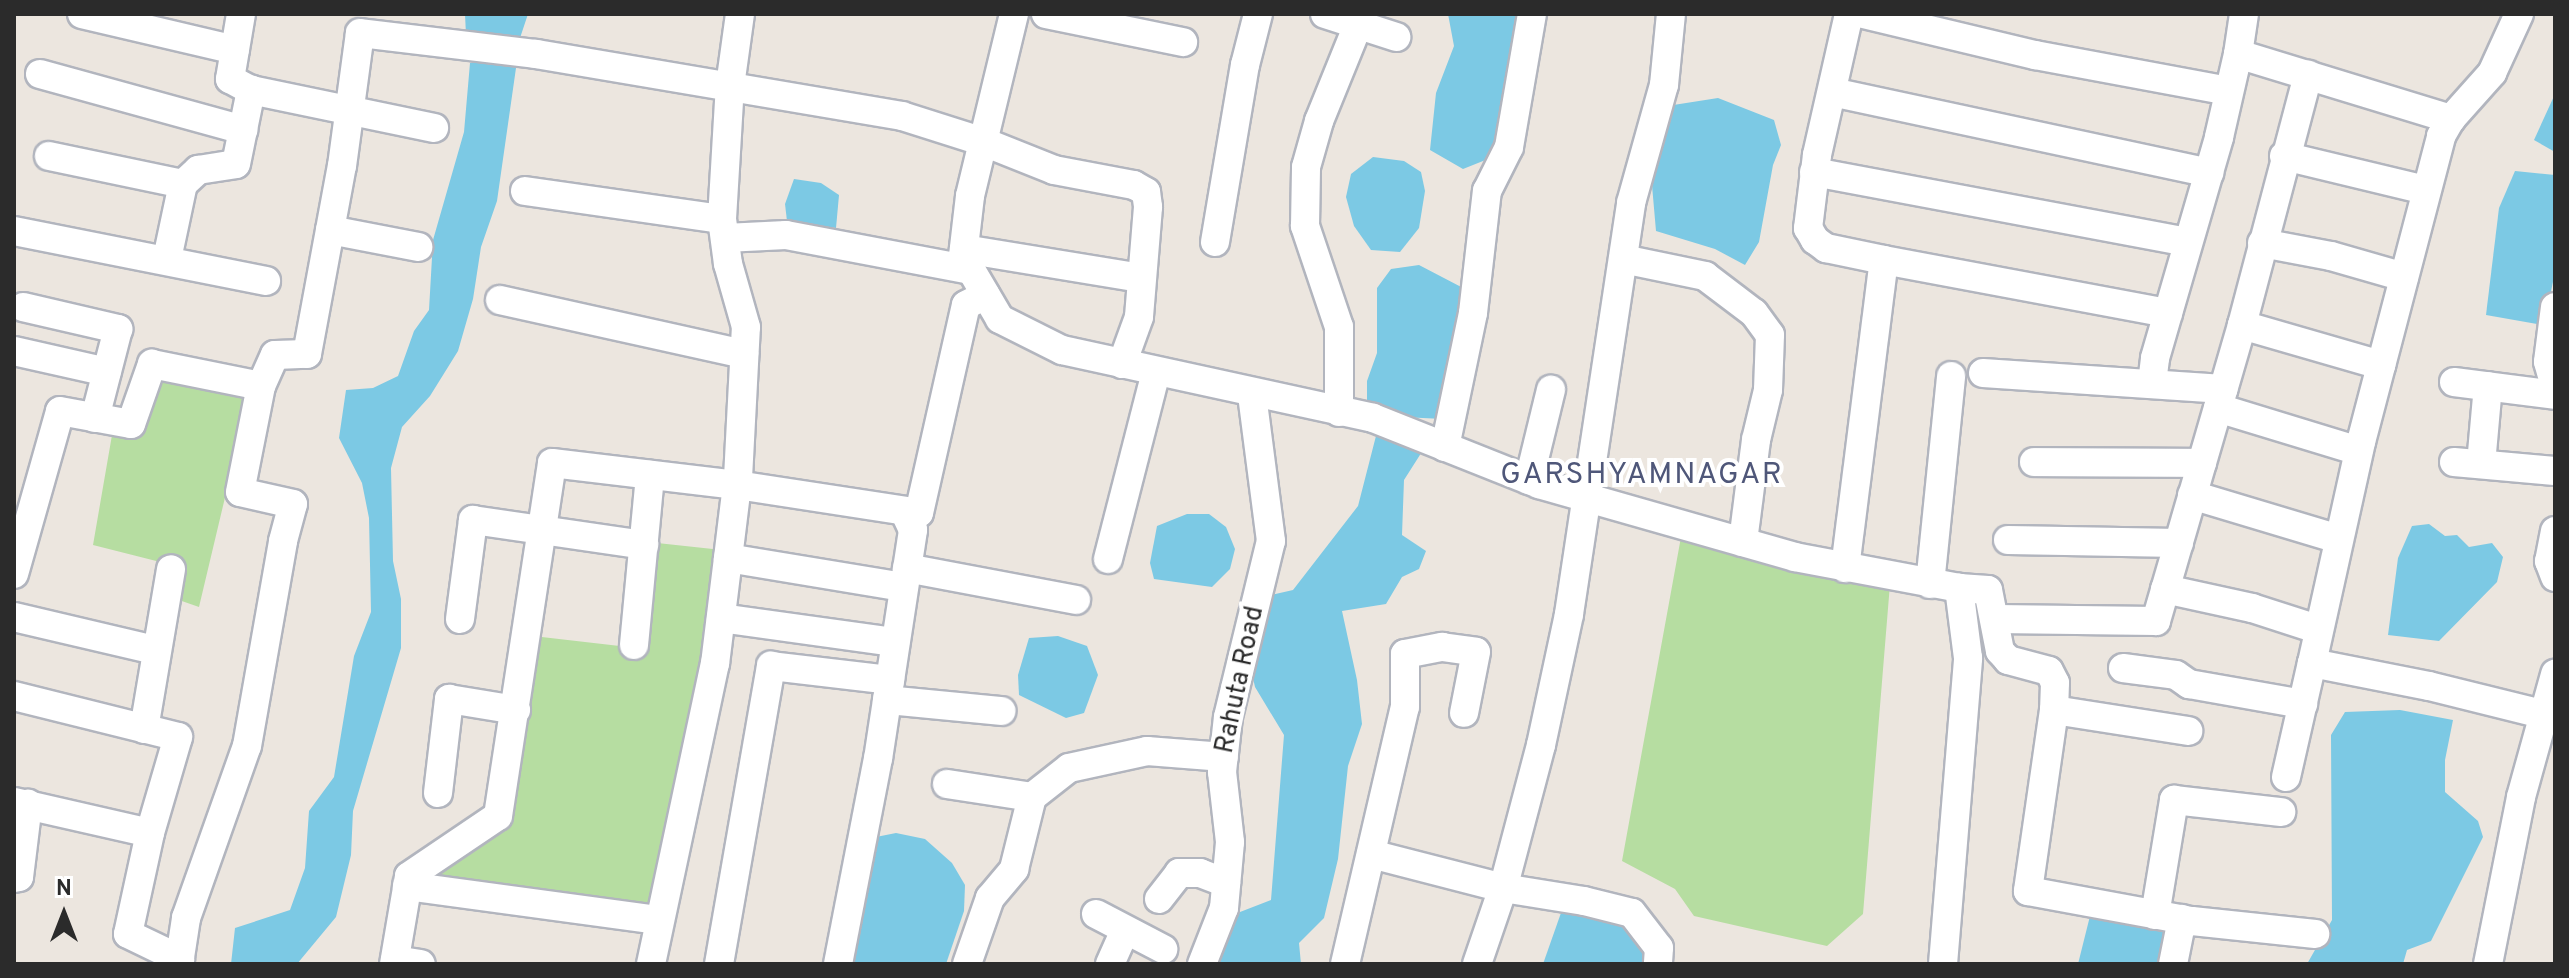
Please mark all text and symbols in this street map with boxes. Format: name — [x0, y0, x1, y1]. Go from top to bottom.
district label: GARSHYAMNAGAR — [1500, 458, 1784, 494]
street label: Rahuta Road — [1210, 604, 1272, 756]
north arrow — [24, 874, 104, 954]
text: N — [56, 876, 72, 903]

